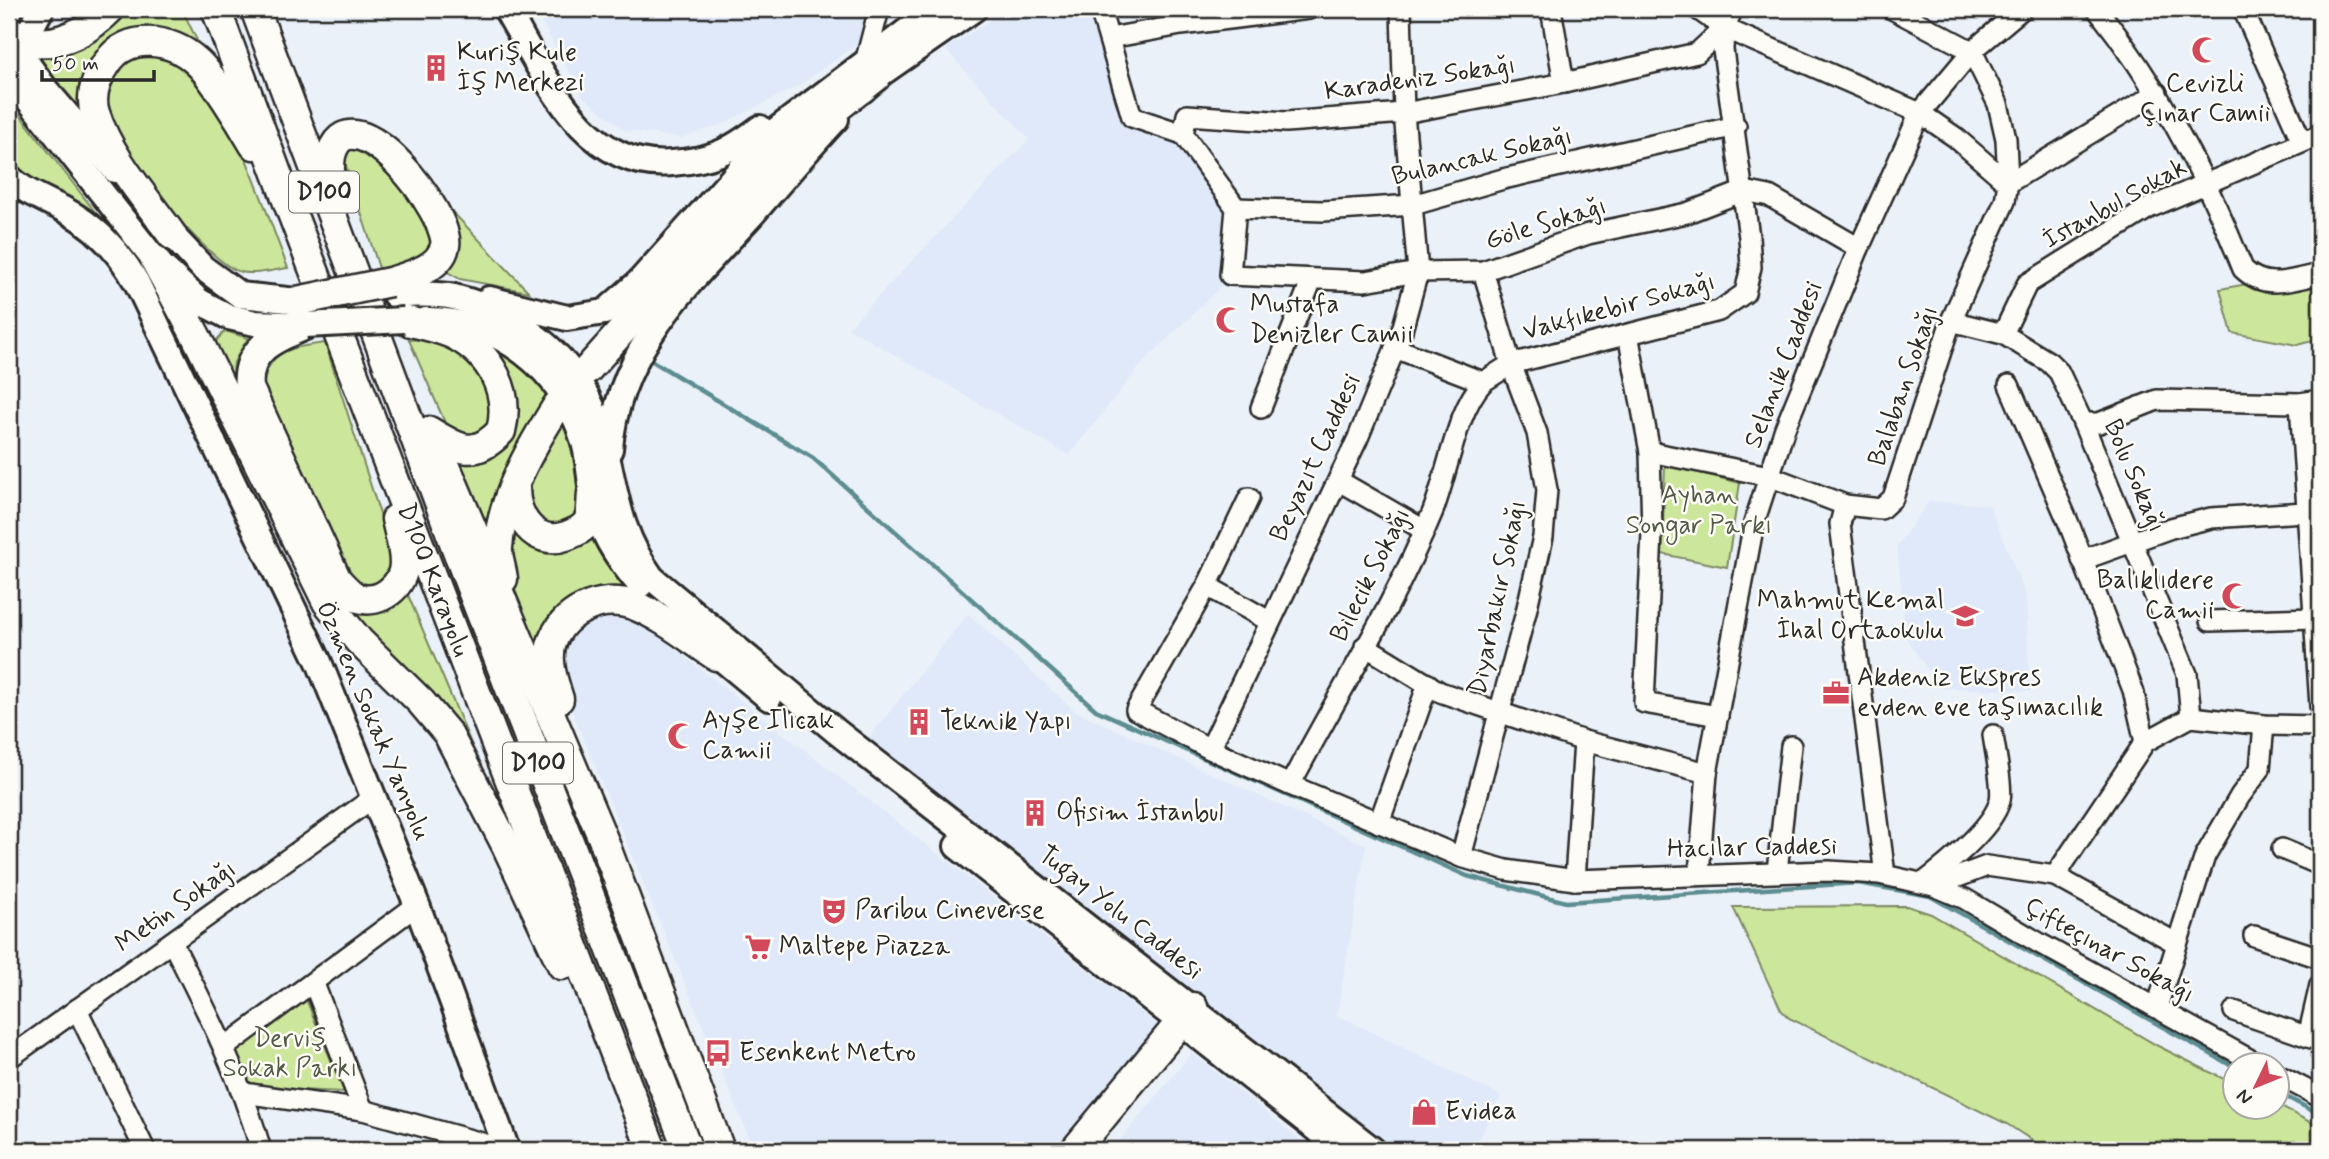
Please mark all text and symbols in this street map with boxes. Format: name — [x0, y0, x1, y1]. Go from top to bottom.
mosque icon: Cevizli Çınar Camii — [2190, 35, 2220, 65]
place label: Kuriş Kule İş Merkezi — [457, 36, 584, 100]
scale bar — [42, 38, 154, 82]
street label: Karadeniz Sokağı — [1322, 49, 1518, 109]
text: 50 m — [52, 50, 99, 78]
building icon: Kuriş Kule İş Merkezi — [421, 53, 451, 83]
place label: Cevizli Çınar Camii — [2140, 67, 2270, 131]
street label: Bulancak Sokağı — [1388, 120, 1576, 194]
street label: İstanbul Sokak — [2037, 150, 2193, 258]
road number: D100 — [289, 172, 359, 212]
street label: Göle Sokağı — [1481, 189, 1611, 259]
street label: Vakfıkebir Sokağı — [1519, 265, 1719, 349]
street label: Selanik Caddesi — [1737, 277, 1831, 453]
place label: Mustafa Denizler Camii — [1250, 288, 1413, 352]
street label: Balaban Sokağı — [1861, 301, 1947, 471]
mosque icon: Mustafa Denizler Camii — [1214, 305, 1244, 335]
street label: Beyazıt Caddesi — [1262, 369, 1370, 547]
street label: Bolu Sokağı — [2095, 414, 2173, 538]
park label: Ayhan Songar Parkı — [1626, 479, 1772, 545]
street label: Diyarbakır Sokağı — [1461, 497, 1535, 699]
street label: D100 Karayolu — [388, 498, 478, 662]
street label: Bilecik Sokağı — [1323, 502, 1419, 648]
place label: Balıklıdere Camii — [2097, 564, 2214, 628]
mosque icon: Balıklıdere Camii — [2220, 581, 2250, 611]
place label: Mahmut Kemal İhal Ortaokulu — [1757, 584, 1944, 648]
street label: Özmen Sokak Yanyolu — [307, 596, 439, 846]
school or university icon: Mahmut Kemal İhal Ortaokulu — [1950, 601, 1980, 631]
place label: Akdeniz Ekspres evden eve taşımacılık — [1857, 661, 2103, 725]
office icon: Akdeniz Ekspres evden eve taşımacılık — [1821, 678, 1851, 708]
place label: Ayşe Ilıcak Camii — [702, 704, 834, 768]
place label: Teknik Yapı — [940, 705, 1072, 739]
building icon: Teknik Yapı — [904, 707, 934, 737]
mosque icon: Ayşe Ilıcak Camii — [666, 721, 696, 751]
road number: D100 — [503, 742, 573, 784]
place label: Ofisim İstanbul — [1056, 796, 1224, 830]
building icon: Ofisim İstanbul — [1020, 798, 1050, 828]
street label: Hacılar Caddesi — [1667, 830, 1837, 866]
street label: Tugay Yolu Caddesi — [1029, 838, 1209, 990]
street label: Metin Sokağı — [109, 853, 243, 961]
street label: Çifteçınar Sokağı — [2018, 890, 2200, 1012]
place label: Paribu Cineverse — [855, 894, 1045, 928]
theatre icon: Paribu Cineverse — [819, 896, 849, 926]
place label: Maltepe Piazza — [779, 930, 950, 964]
supermarket icon: Maltepe Piazza — [743, 932, 773, 962]
park label: Derviş Sokak Parkı — [223, 1022, 357, 1086]
place label: Esenkent Metro — [739, 1036, 916, 1070]
bus stop icon: Esenkent Metro — [703, 1038, 733, 1068]
north arrow — [2220, 1050, 2290, 1120]
text: N — [2231, 1083, 2258, 1110]
place label: Evidea — [1445, 1095, 1517, 1129]
shop icon: Evidea — [1409, 1097, 1439, 1127]

